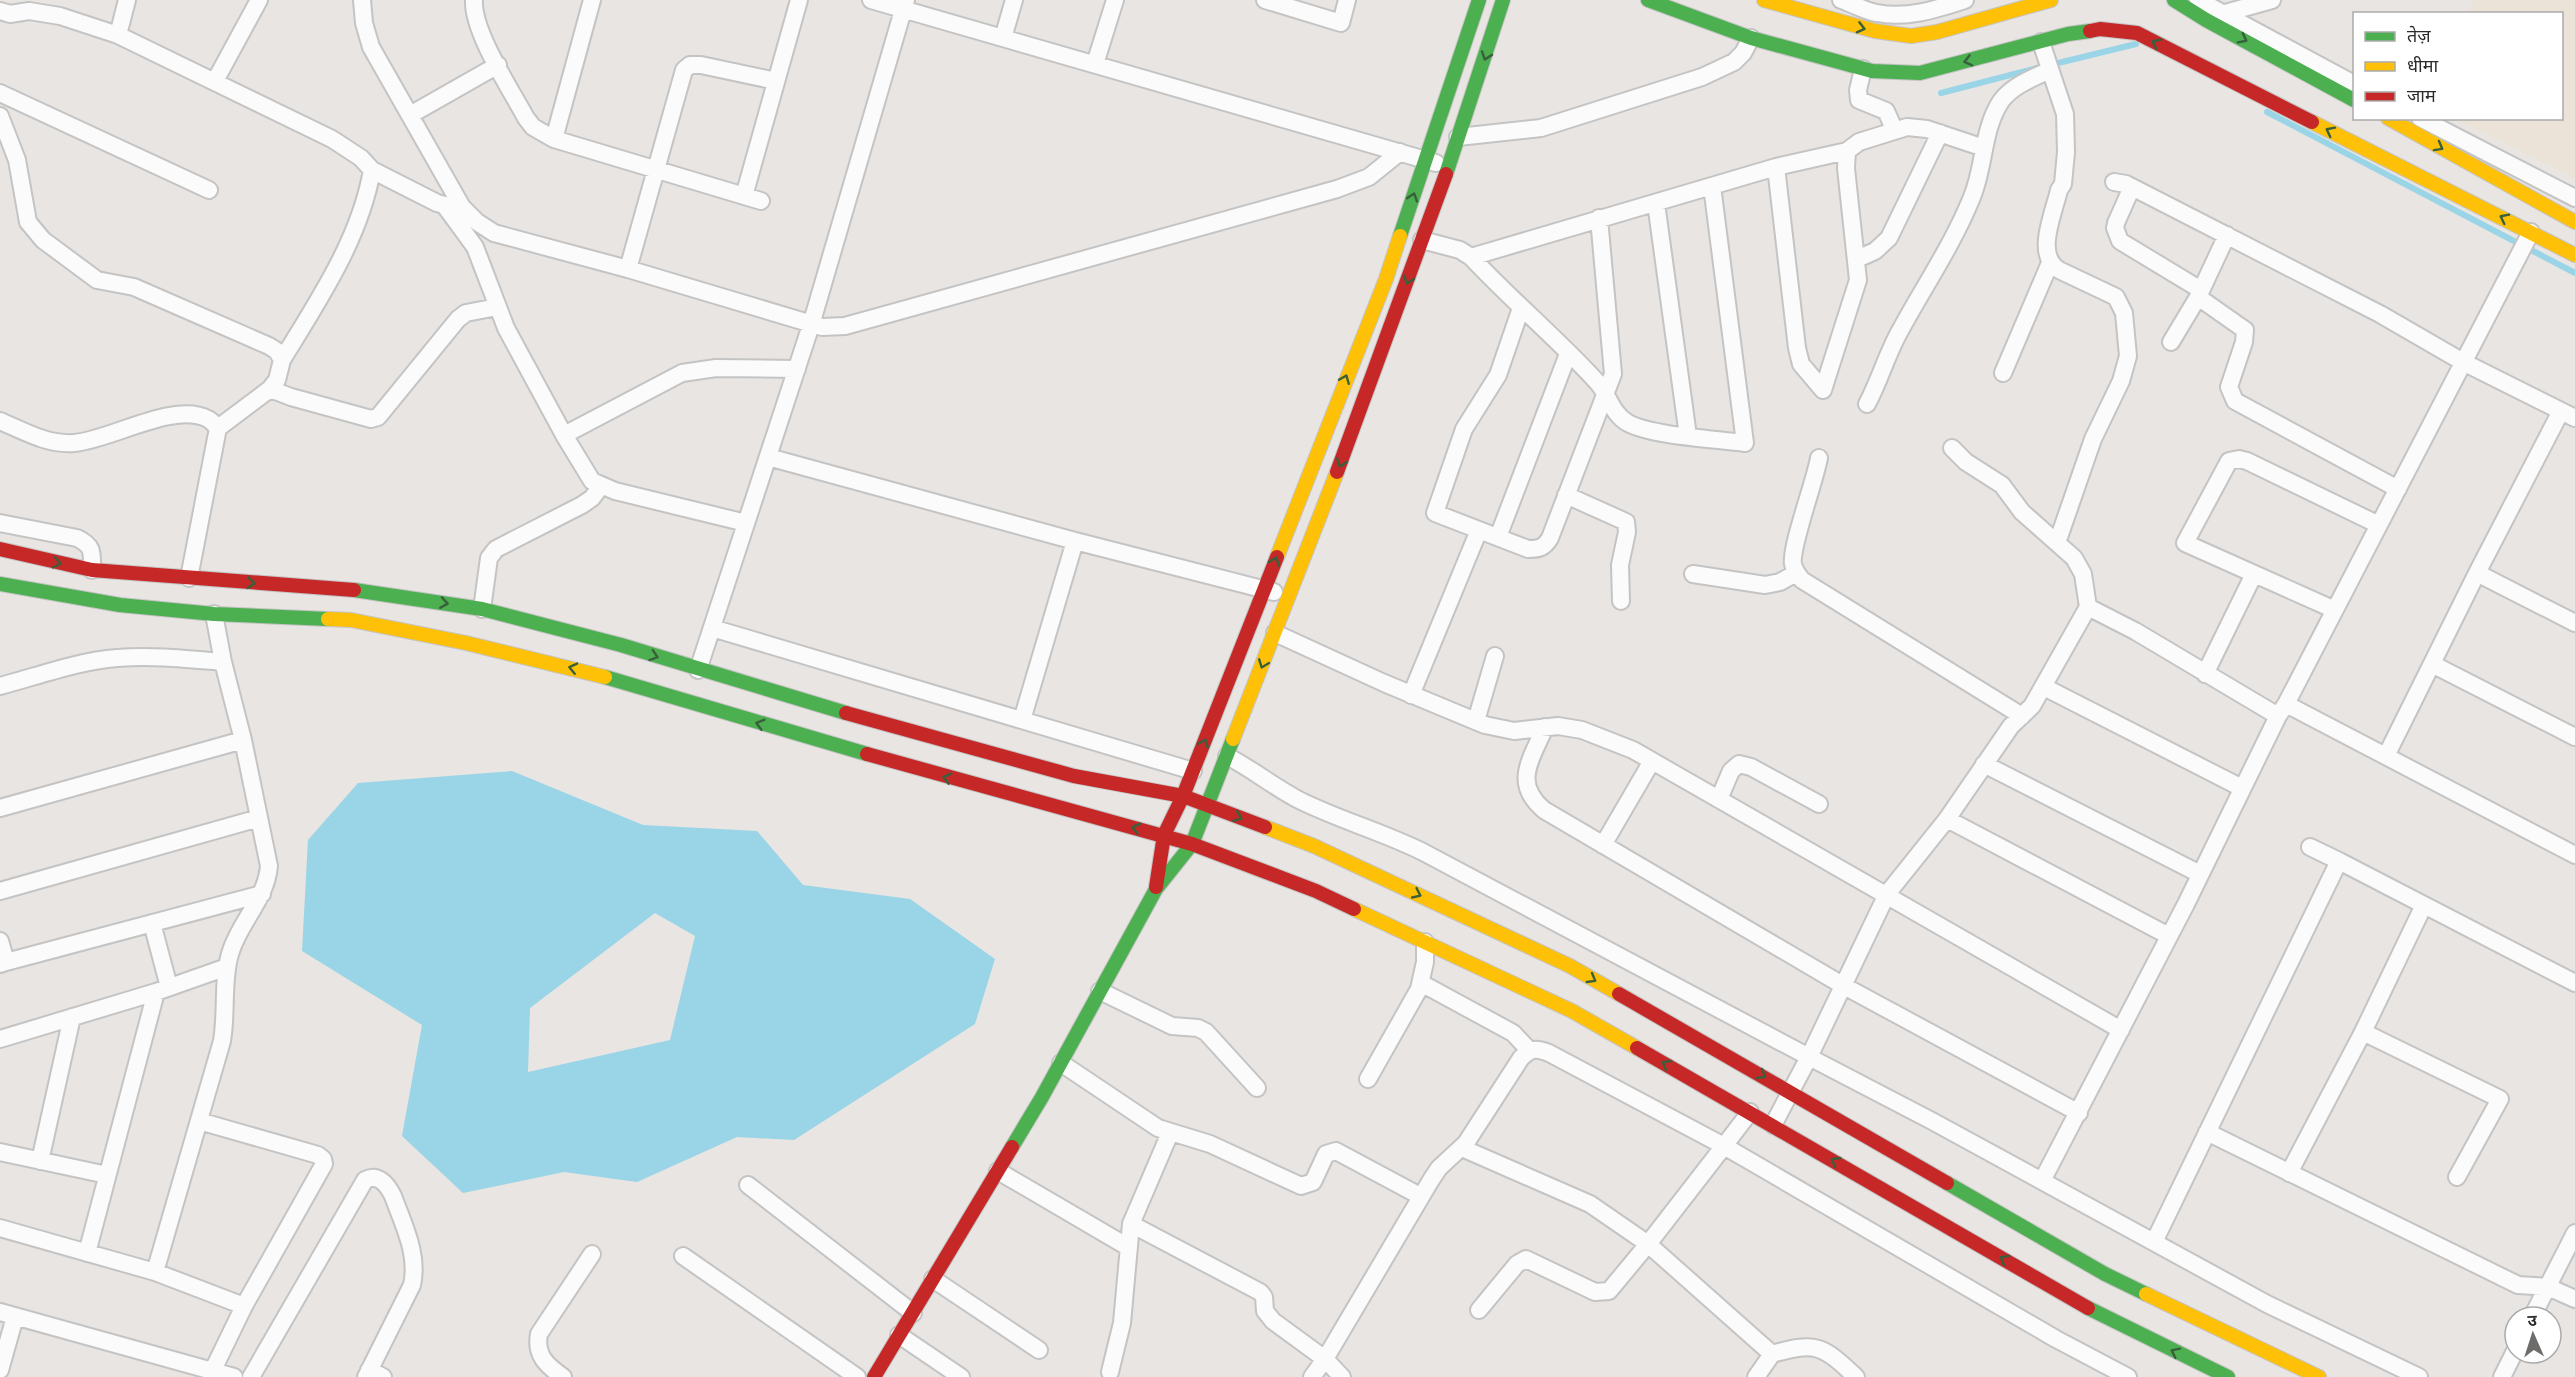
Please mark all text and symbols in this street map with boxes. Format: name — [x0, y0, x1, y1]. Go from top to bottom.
legend — [2353, 12, 2563, 120]
one-way arrow — [1856, 20, 1866, 33]
text: तेज़ — [2407, 23, 2431, 47]
one-way arrow — [2237, 32, 2248, 43]
one-way arrow — [2151, 38, 2162, 50]
one-way arrow — [1480, 50, 1493, 61]
text: धीमा — [2407, 53, 2438, 77]
one-way arrow — [1963, 54, 1973, 67]
text: जाम — [2407, 83, 2437, 107]
one-way arrow — [2325, 126, 2336, 138]
one-way arrow — [2433, 140, 2443, 151]
one-way arrow — [1406, 192, 1418, 203]
one-way arrow — [2500, 214, 2511, 226]
one-way arrow — [1402, 274, 1415, 285]
one-way arrow — [1338, 375, 1350, 386]
one-way arrow — [1336, 457, 1348, 468]
one-way arrow — [52, 556, 62, 569]
one-way arrow — [1267, 556, 1280, 567]
one-way arrow — [246, 576, 255, 589]
one-way arrow — [440, 596, 449, 608]
one-way arrow — [648, 649, 659, 661]
one-way arrow — [1258, 658, 1270, 669]
one-way arrow — [568, 663, 578, 676]
one-way arrow — [755, 719, 766, 731]
one-way arrow — [1197, 738, 1209, 749]
one-way arrow — [942, 773, 953, 785]
one-way arrow — [1232, 810, 1243, 822]
one-way arrow — [1131, 822, 1141, 835]
one-way arrow — [1411, 887, 1422, 899]
one-way arrow — [1586, 972, 1597, 983]
one-way arrow — [1662, 1060, 1672, 1072]
one-way arrow — [1756, 1068, 1766, 1079]
one-way arrow — [1831, 1157, 1841, 1168]
one-way arrow — [2000, 1255, 2010, 1266]
north arrow — [2503, 1305, 2563, 1365]
text: उ — [2527, 1309, 2538, 1331]
one-way arrow — [2171, 1347, 2182, 1359]

